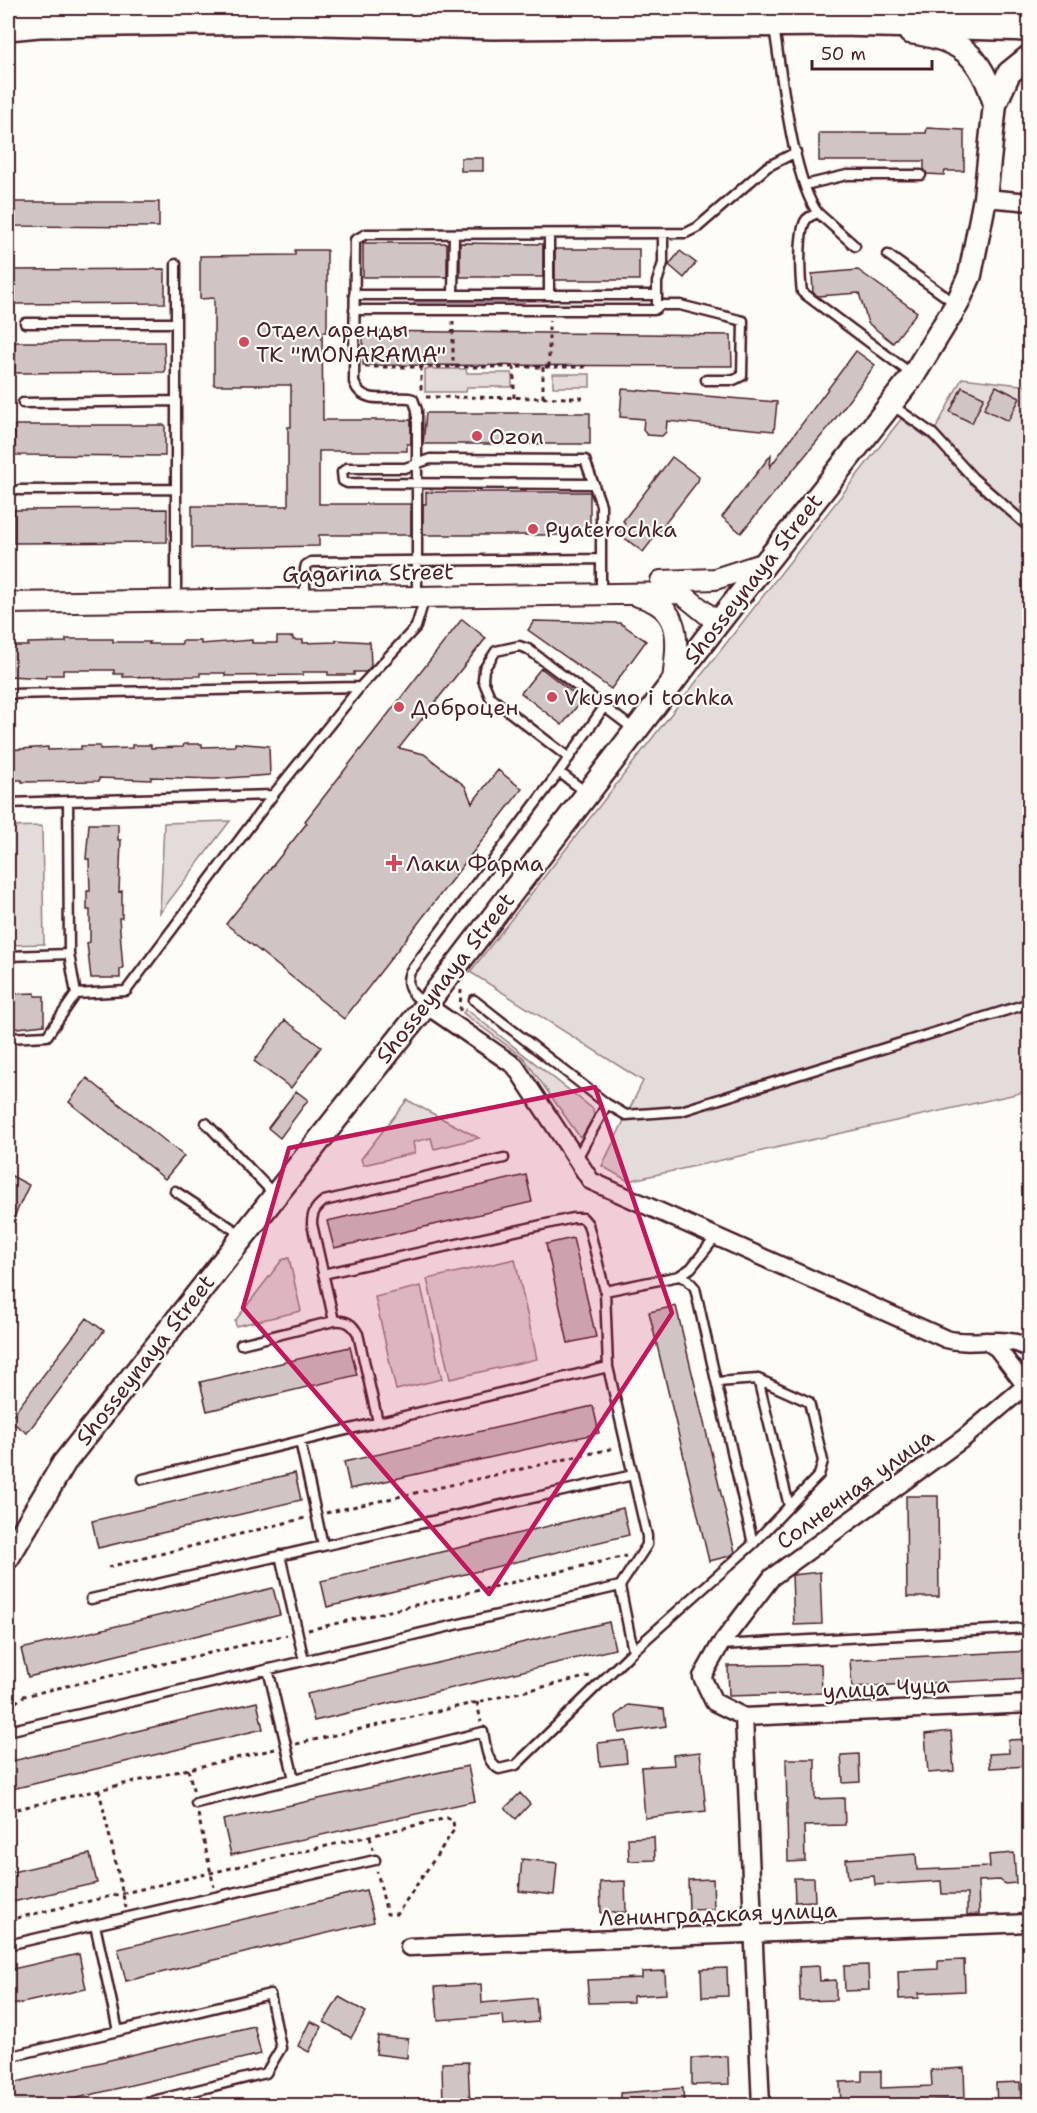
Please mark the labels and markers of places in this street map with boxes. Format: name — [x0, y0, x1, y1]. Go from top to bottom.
place label: Отдел аренды ТК "MONARAMA" — [256, 315, 446, 369]
marker: Отдел аренды ТК "MONARAMA" — [237, 335, 251, 349]
place label: Ozon — [489, 422, 544, 451]
marker: Ozon — [470, 429, 484, 443]
place label: Pyaterochka — [545, 515, 677, 544]
marker: Pyaterochka — [526, 522, 540, 536]
place label: Vkusno i tochka — [564, 683, 734, 712]
marker: Vkusno i tochka — [545, 690, 559, 704]
place label: Доброцен — [411, 693, 518, 722]
marker: Доброцен — [392, 700, 406, 714]
place label: Лаки Фарма — [406, 849, 544, 878]
marker: Лаки Фарма — [387, 856, 401, 870]

